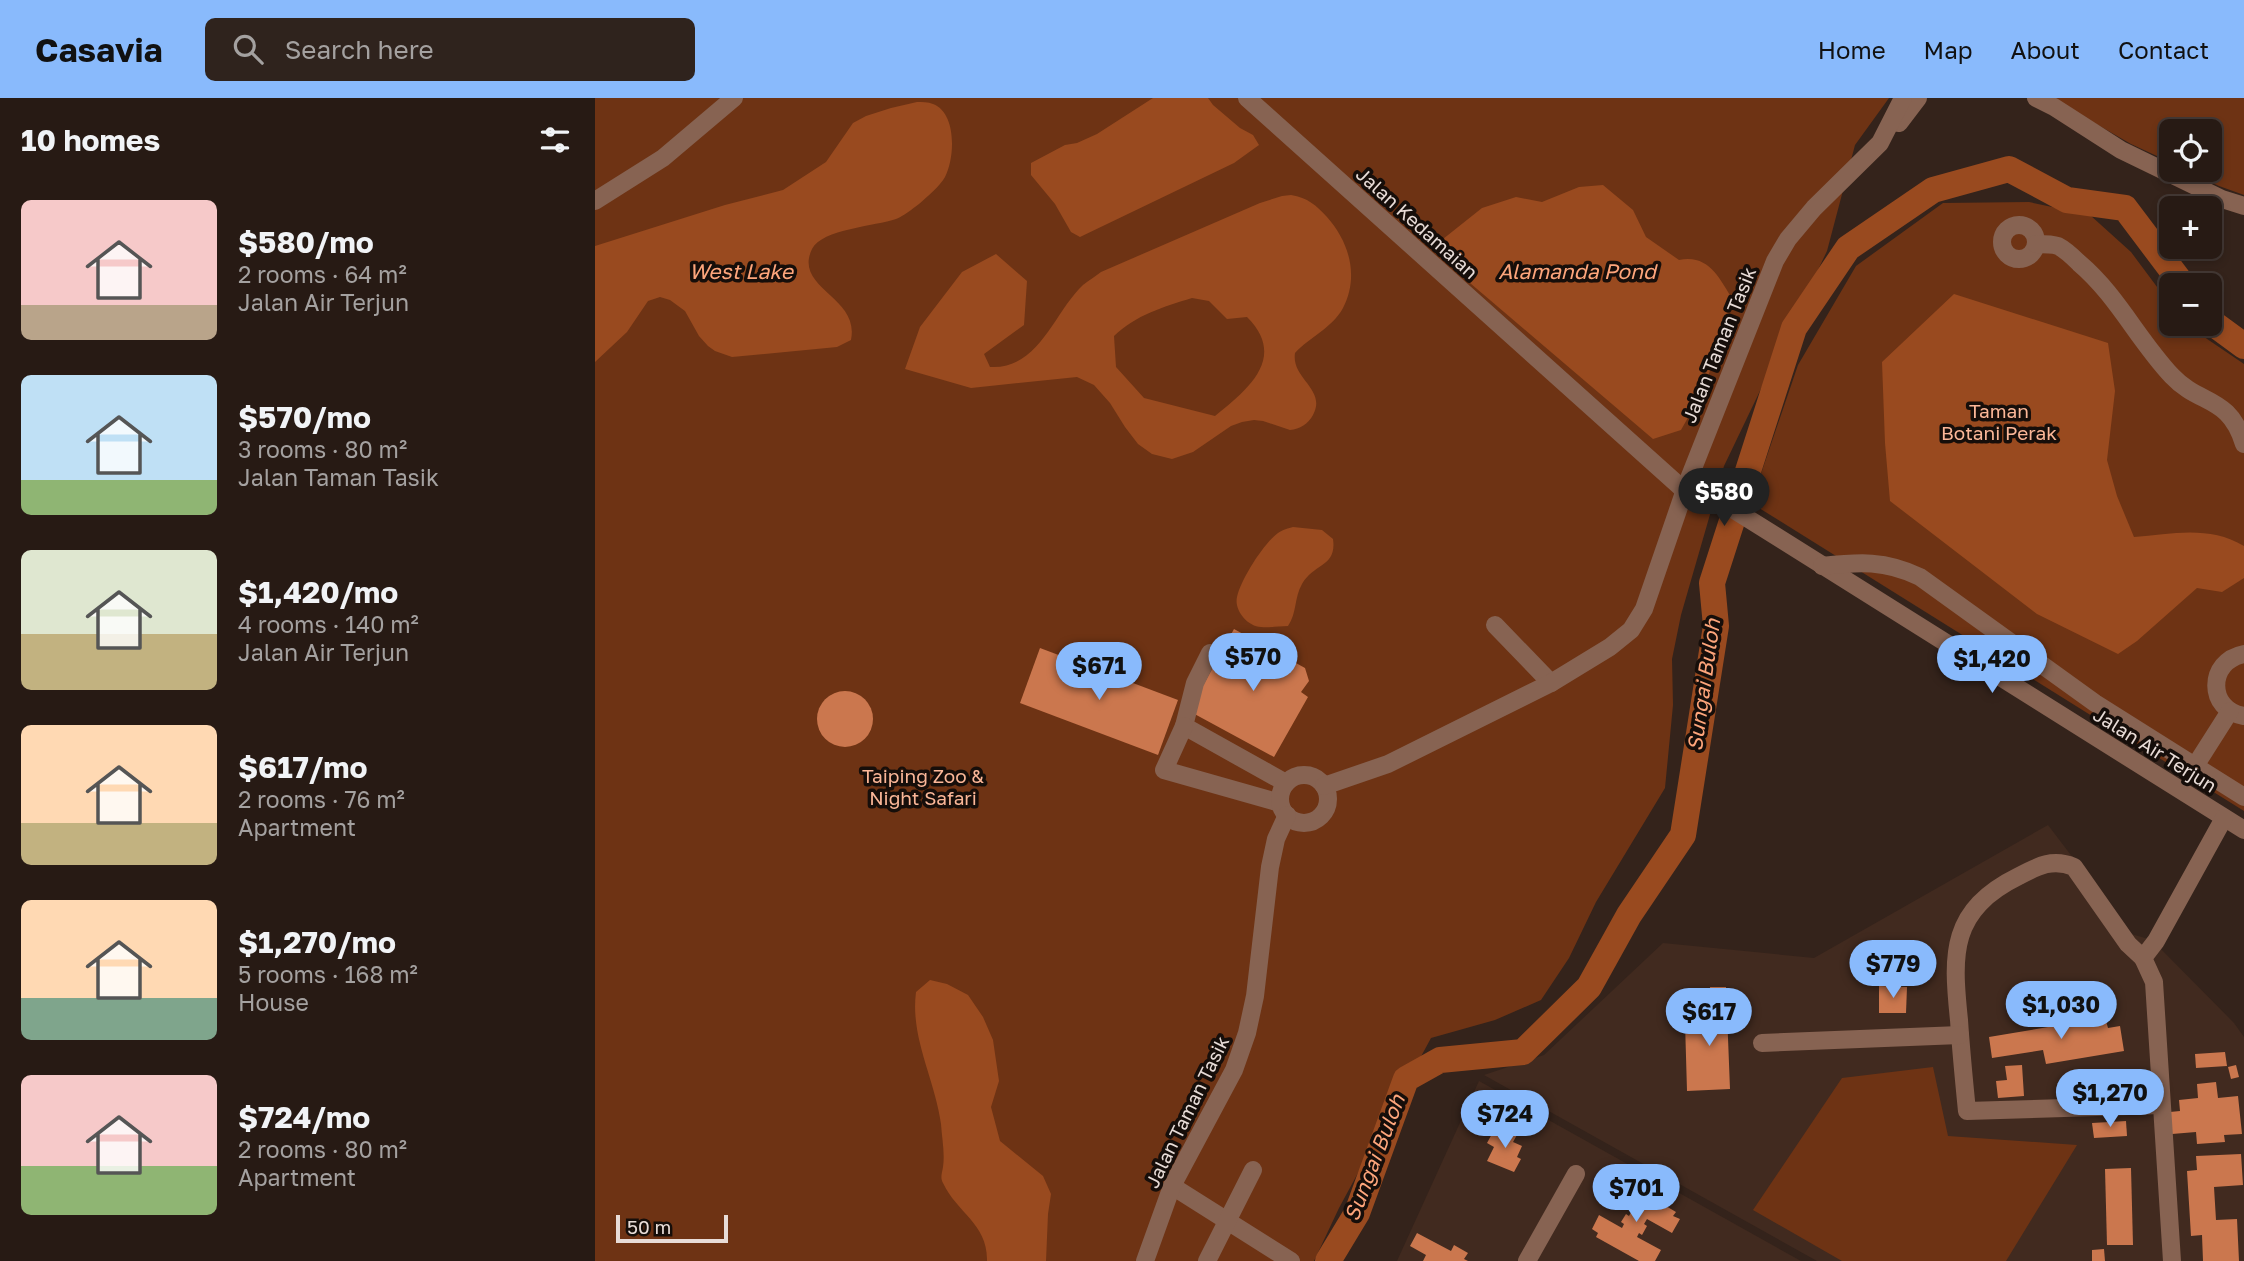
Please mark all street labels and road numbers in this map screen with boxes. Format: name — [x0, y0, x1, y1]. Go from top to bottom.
street label: Jalan Kedamaian — [1352, 162, 1483, 283]
street label: Jalan Taman Tasik — [1677, 263, 1760, 426]
street label: Jalan Air Terjun — [2089, 702, 2221, 797]
street label: Jalan Taman Tasik — [1140, 1032, 1233, 1191]

